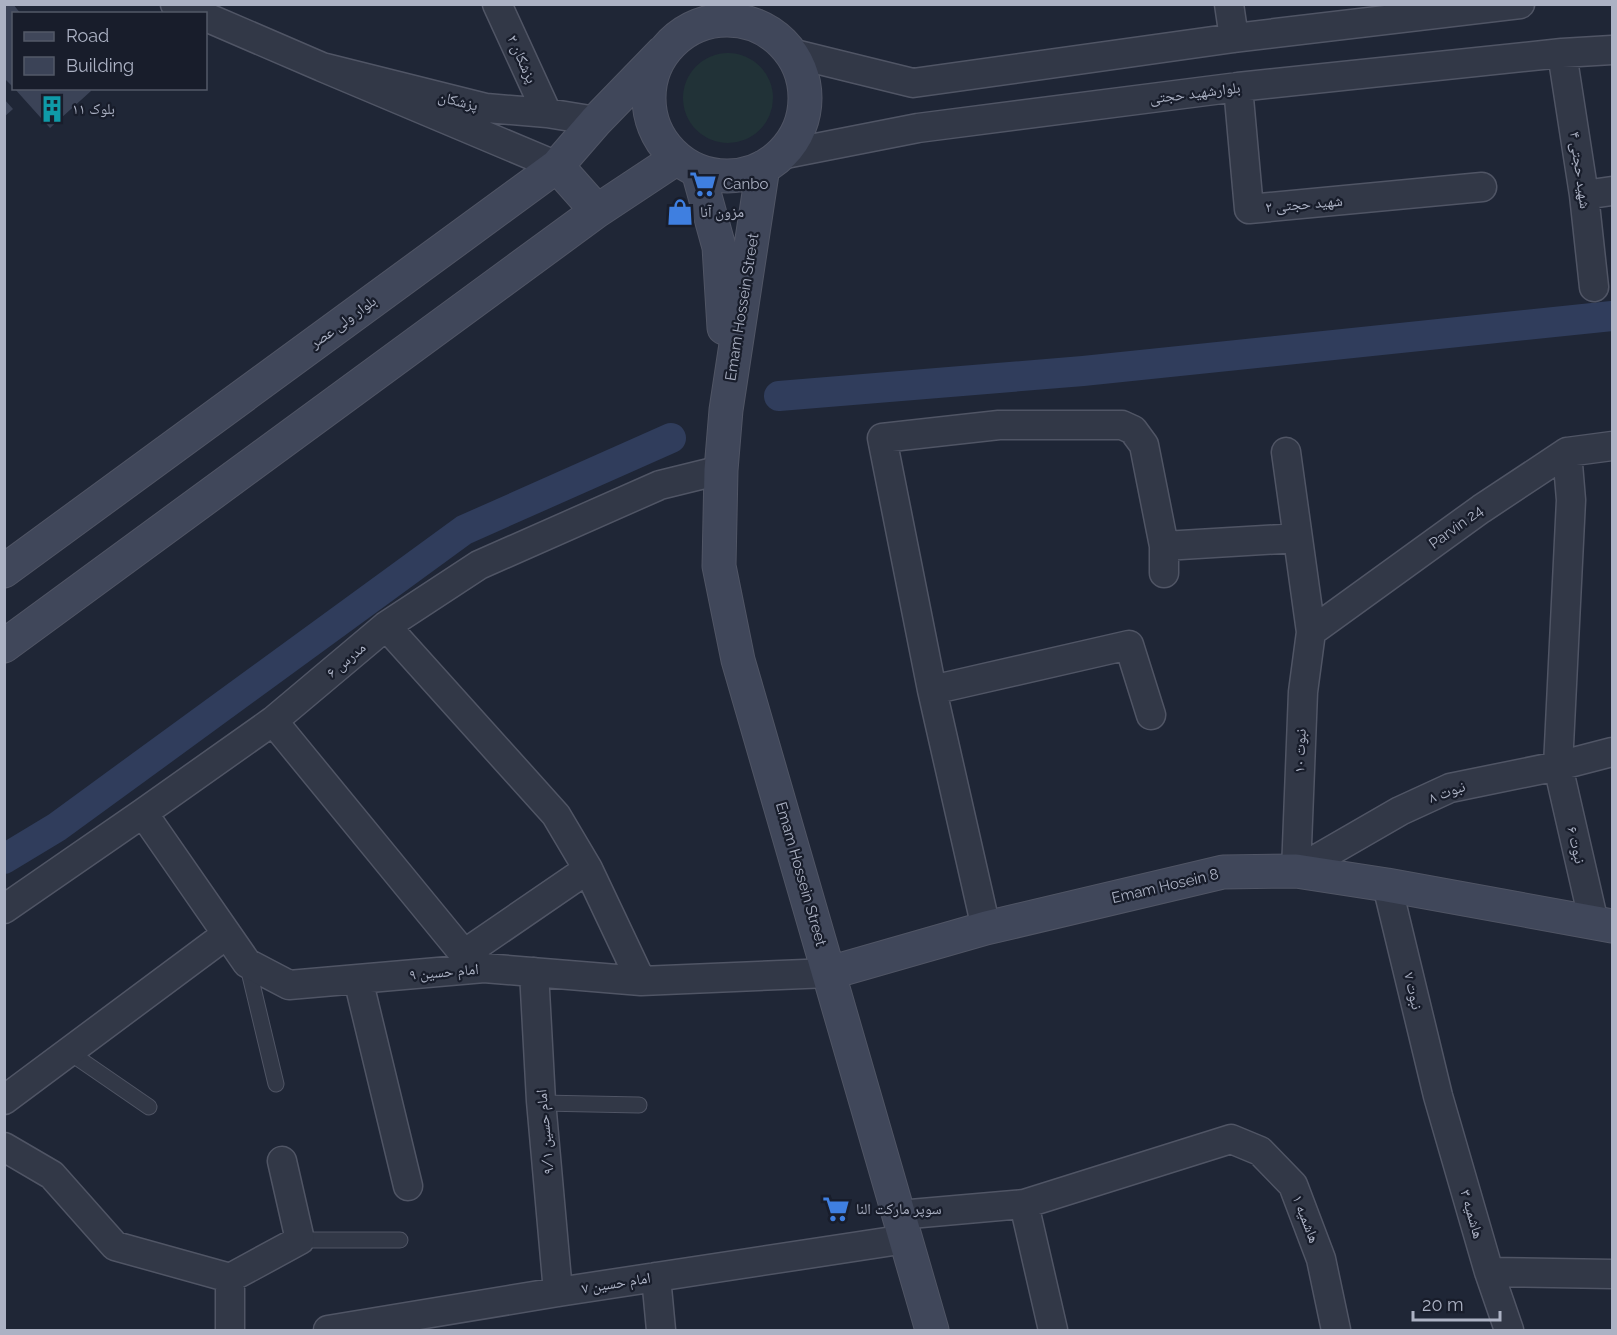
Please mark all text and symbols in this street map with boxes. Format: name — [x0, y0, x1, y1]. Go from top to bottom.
legend — [12, 12, 207, 90]
text: Road — [66, 25, 109, 46]
street label: پزشکان ۲ — [502, 32, 541, 86]
text: Building — [66, 55, 134, 76]
street label: بلوارشهید حجتی — [1149, 79, 1242, 108]
street label: پزشکان — [436, 87, 480, 116]
building icon: بلوک ۱۱ — [37, 94, 67, 124]
place label: بلوک ۱۱ — [72, 100, 115, 118]
street label: شهید حجتی ۴ — [1565, 130, 1594, 210]
supermarket icon: Canbo — [688, 169, 718, 199]
place label: Canbo — [723, 175, 768, 193]
street label: شهید حجتی ۲ — [1264, 192, 1344, 217]
shop icon: مزون آنا — [665, 197, 695, 227]
place label: مزون آنا — [700, 203, 744, 222]
street label: Emam Hossein Street — [721, 232, 763, 382]
street label: بلوار ولی عصر — [305, 292, 380, 353]
street label: Parvin 24 — [1425, 501, 1487, 553]
street label: مدرس ۶ — [323, 638, 370, 682]
street label: نبوت ۱۰ — [1290, 728, 1310, 774]
street label: نبوت ۸ — [1426, 777, 1468, 807]
street label: Emam Hossein Street — [772, 800, 830, 948]
street label: نبوت ۶ — [1563, 825, 1589, 865]
street label: Emam Hosein 8 — [1110, 865, 1220, 907]
street label: امام حسین ۹ — [409, 960, 480, 985]
street label: نبوت ۷ — [1400, 971, 1426, 1011]
street label: امام حسین ۹/۱ — [532, 1089, 559, 1175]
street label: هاشمیه ۳ — [1456, 1187, 1488, 1241]
street label: ۱ هاشمیه — [1289, 1192, 1323, 1246]
supermarket icon: سوپر مارکت النا — [821, 1194, 851, 1224]
place label: سوپر مارکت النا — [856, 1200, 942, 1218]
street label: امام حسین ۷ — [580, 1269, 652, 1298]
scale bar — [1413, 1284, 1500, 1322]
text: 20 m — [1422, 1294, 1464, 1315]

